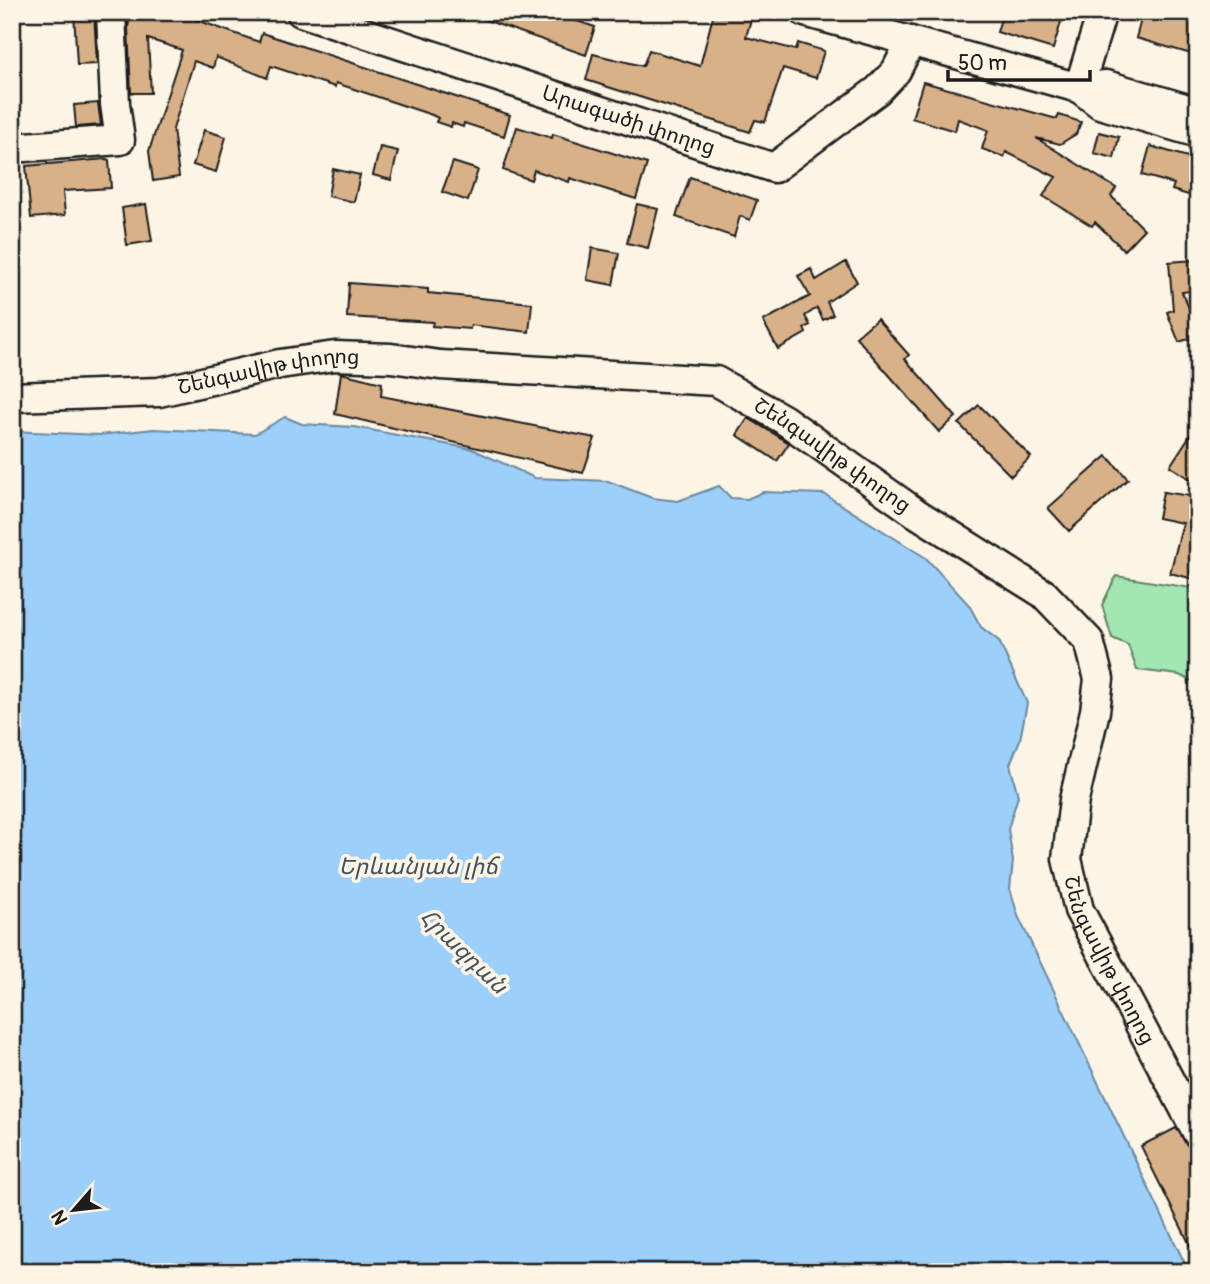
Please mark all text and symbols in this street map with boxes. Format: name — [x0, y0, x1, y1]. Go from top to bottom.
scale bar — [948, 38, 1089, 82]
text: 50 m — [958, 50, 1007, 77]
street label: Արագածի փողոց — [538, 79, 719, 162]
street label: Շենգավիթ փողոց — [175, 343, 360, 401]
street label: Շենգավիթ փողոց — [749, 392, 916, 519]
water label: Երևանյան լիճ — [339, 852, 501, 881]
street label: Շենգավիթ փողոց — [1057, 873, 1161, 1049]
water label: Հրազդան — [414, 903, 514, 1001]
north arrow — [38, 1176, 108, 1246]
text: N — [46, 1206, 73, 1229]

